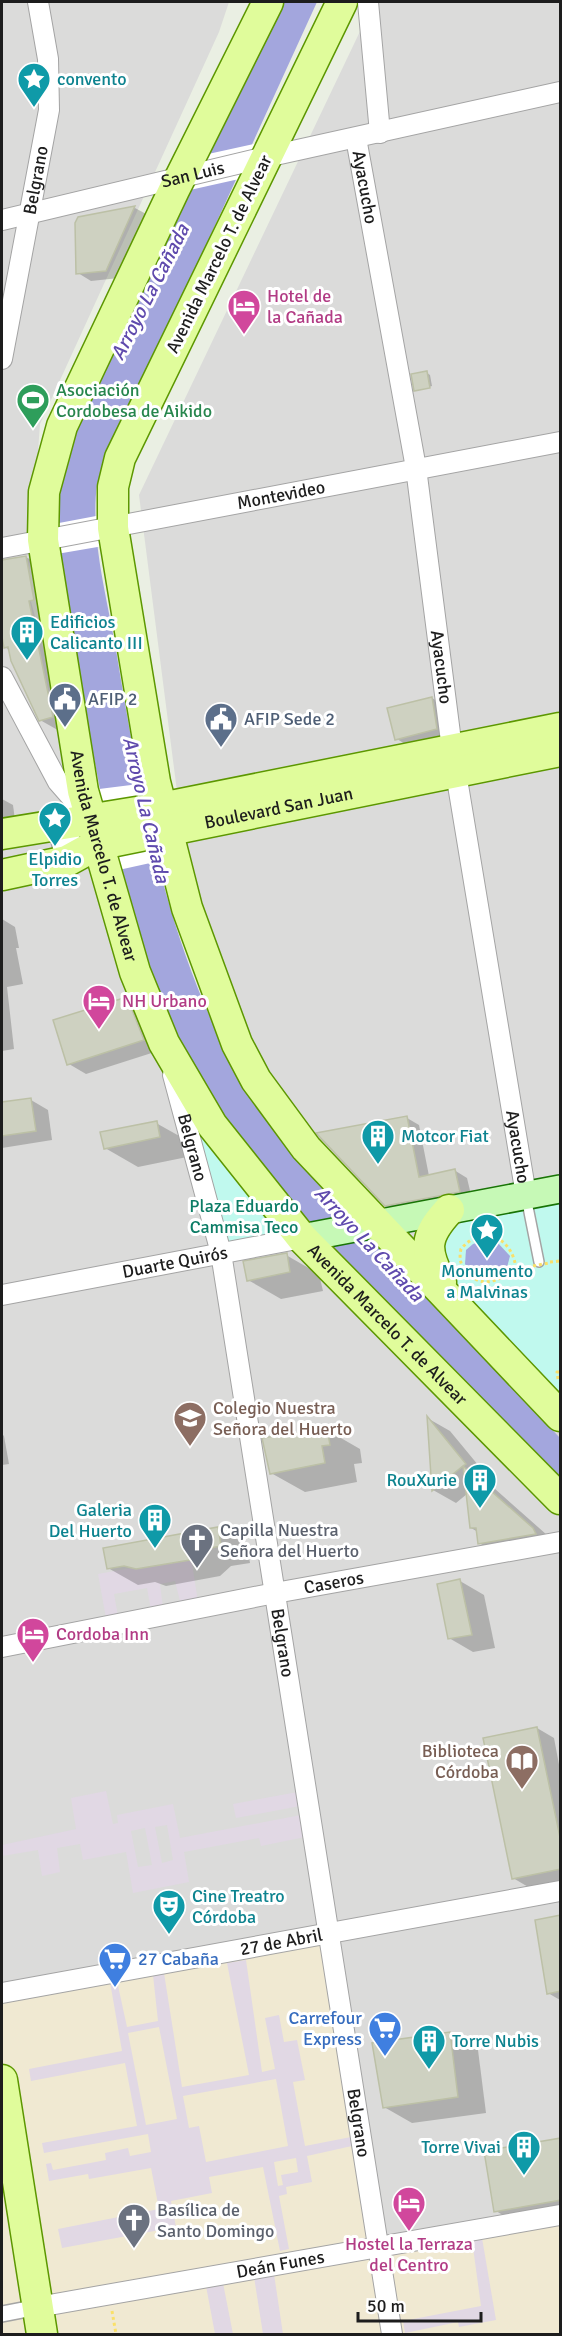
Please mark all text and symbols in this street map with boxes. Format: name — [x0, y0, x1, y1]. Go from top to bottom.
place icon: convento — [16, 61, 52, 108]
place label: convento — [57, 68, 127, 90]
street label: Belgrano — [19, 144, 53, 216]
street label: Ayacucho — [348, 149, 382, 226]
street label: Avenida Marcelo T. de Alvear — [161, 151, 277, 357]
street label: San Luis — [159, 156, 227, 193]
water label: Arroyo La Cañada — [105, 219, 195, 364]
place label: Hotel de la Cañada — [267, 285, 343, 328]
hotel icon: Hotel de la Cañada — [226, 288, 262, 335]
place label: Asociación Cordobesa de Aikido — [56, 379, 212, 422]
sports icon: Asociación Cordobesa de Aikido — [15, 382, 51, 429]
street label: Montevideo — [235, 476, 327, 514]
place label: Edificios Calicanto III — [50, 611, 143, 654]
building icon: Edificios Calicanto III — [9, 614, 45, 661]
street label: Ayacucho — [426, 629, 457, 705]
public building icon: AFIP 2 — [47, 681, 83, 728]
place label: AFIP 2 — [88, 688, 138, 710]
public building icon: AFIP Sede 2 — [203, 701, 239, 748]
place label: AFIP Sede 2 — [244, 708, 335, 730]
water label: Arroyo La Cañada — [117, 735, 175, 886]
street label: Avenida Marcelo T. de Alvear — [66, 749, 143, 965]
street label: Boulevard San Juan — [202, 782, 355, 834]
place icon: Elpidio Torres — [37, 800, 73, 847]
place label: Elpidio Torres — [28, 848, 82, 891]
hotel icon: NH Urbano — [81, 983, 117, 1030]
place label: NH Urbano — [122, 990, 207, 1012]
street label: Ayacucho — [501, 1109, 535, 1185]
street label: Belgrano — [173, 1111, 212, 1184]
building icon: Motcor Fiat — [360, 1118, 396, 1165]
place label: Motcor Fiat — [401, 1125, 489, 1147]
water label: Arroyo La Cañada — [309, 1181, 430, 1308]
park label: Plaza Eduardo Cammisa Teco — [189, 1195, 299, 1238]
place icon: Monumento a Malvinas — [469, 1212, 505, 1259]
street label: Avenida Marcelo T. de Alvear — [303, 1239, 472, 1410]
street label: Duarte Quirós — [120, 1241, 230, 1283]
place label: Monumento a Malvinas — [441, 1260, 533, 1303]
place label: Colegio Nuestra Señora del Huerto — [213, 1397, 352, 1440]
school or university icon: Colegio Nuestra Señora del Huerto — [172, 1400, 208, 1447]
building icon: RouXurie — [462, 1462, 498, 1509]
place label: RouXurie — [386, 1469, 457, 1491]
place label: Galeria Del Huerto — [49, 1499, 132, 1542]
building icon: Galeria Del Huerto — [137, 1502, 173, 1549]
place label: Capilla Nuestra Señora del Huerto — [220, 1519, 359, 1562]
church icon: Capilla Nuestra Señora del Huerto — [179, 1522, 215, 1569]
street label: Caseros — [302, 1566, 366, 1599]
street label: Belgrano — [266, 1607, 299, 1679]
hotel icon: Cordoba Inn — [15, 1616, 51, 1663]
place label: Cordoba Inn — [56, 1623, 149, 1645]
place label: Biblioteca Córdoba — [422, 1740, 499, 1783]
library icon: Biblioteca Córdoba — [504, 1743, 540, 1790]
place label: Cine Treatro Córdoba — [192, 1885, 285, 1928]
theatre icon: Cine Treatro Córdoba — [151, 1888, 187, 1935]
street label: 27 de Abril — [238, 1924, 324, 1960]
supermarket icon: 27 Cabaña — [97, 1941, 133, 1988]
place label: 27 Cabaña — [138, 1948, 219, 1970]
place label: Carrefour Express — [289, 2007, 362, 2050]
supermarket icon: Carrefour Express — [367, 2010, 403, 2057]
building icon: Torre Nubis — [411, 2023, 447, 2070]
place label: Torre Nubis — [452, 2030, 539, 2052]
street label: Belgrano — [342, 2087, 375, 2159]
building icon: Torre Vivai — [506, 2129, 542, 2176]
place label: Torre Vivai — [421, 2136, 501, 2158]
hotel icon: Hostel la Terraza del Centro — [391, 2185, 427, 2232]
place label: Basílica de Santo Domingo — [157, 2199, 274, 2242]
church icon: Basílica de Santo Domingo — [116, 2202, 152, 2249]
place label: Hostel la Terraza del Centro — [345, 2233, 473, 2276]
street label: Deán Funes — [234, 2246, 326, 2283]
scale bar — [358, 2285, 481, 2323]
text: 50 m — [367, 2295, 405, 2317]

